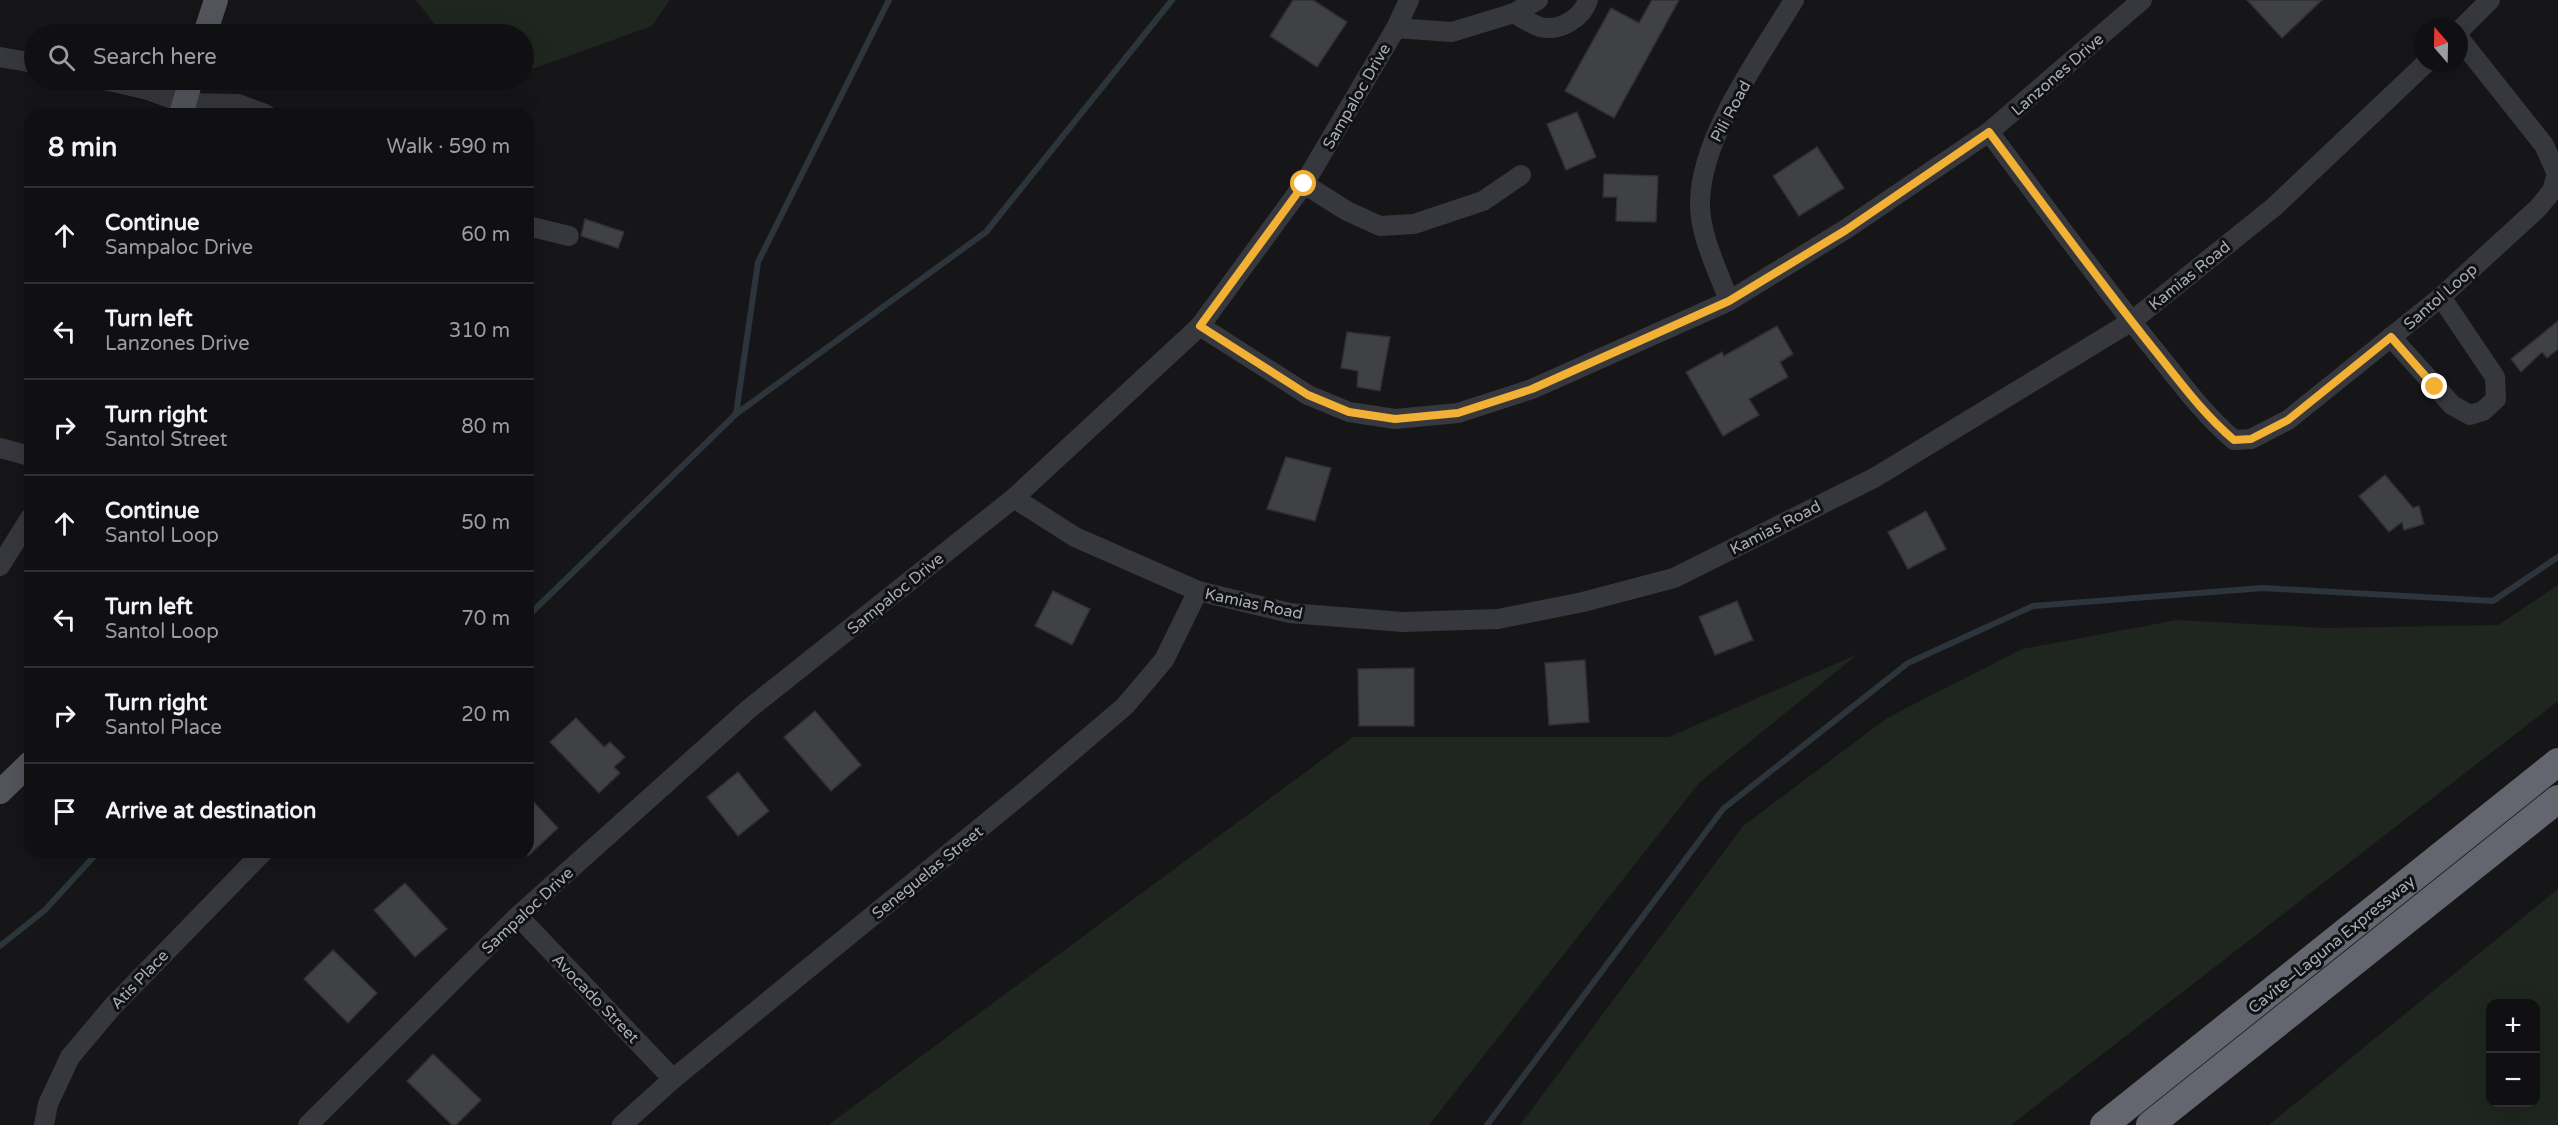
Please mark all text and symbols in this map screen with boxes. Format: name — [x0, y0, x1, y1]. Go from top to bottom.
north arrow — [2414, 18, 2468, 72]
search box — [24, 24, 534, 90]
street label: Lanzones Drive — [2007, 29, 2108, 120]
street label: Sampaloc Drive — [1319, 40, 1395, 153]
icon: search — [45, 41, 78, 74]
text: Search here — [93, 44, 217, 70]
street label: Pili Road — [1706, 77, 1755, 146]
text: 8 min — [48, 132, 117, 163]
text: Walk · 590 m — [387, 135, 510, 159]
route start — [1290, 170, 1316, 196]
text: Continue — [105, 210, 200, 236]
icon: ahead — [48, 219, 81, 252]
text: 60 m — [461, 223, 510, 247]
text: Sampaloc Drive — [105, 236, 253, 260]
street label: Kamias Road — [2145, 237, 2235, 315]
street label: Santol Loop — [2400, 259, 2482, 334]
text: Turn left — [105, 306, 193, 332]
icon: left — [48, 315, 81, 348]
text: 310 m — [449, 319, 510, 343]
text: Lanzones Drive — [105, 332, 250, 356]
route end — [2421, 373, 2447, 399]
text: Turn right — [105, 402, 207, 428]
icon: right — [48, 411, 81, 444]
text: 80 m — [461, 415, 510, 439]
text: Santol Street — [105, 428, 228, 452]
street label: Kamias Road — [1727, 496, 1824, 559]
text: Continue — [105, 498, 200, 524]
icon: ahead — [48, 507, 81, 540]
text: 50 m — [461, 511, 510, 535]
text: Santol Loop — [105, 524, 219, 548]
street label: Sampaloc Drive — [843, 549, 948, 639]
street label: Kamias Road — [1203, 584, 1305, 624]
text: Turn left — [105, 594, 193, 620]
icon: left — [48, 603, 81, 636]
text: 70 m — [461, 607, 510, 631]
text: Santol Loop — [105, 620, 219, 644]
text: Turn right — [105, 690, 207, 716]
icon: right — [48, 699, 81, 732]
text: 20 m — [461, 703, 510, 727]
text: Santol Place — [105, 716, 222, 740]
icon: arrive — [48, 795, 81, 828]
text: Arrive at destination — [105, 798, 316, 824]
street label: Seneguelas Street — [868, 822, 987, 924]
street label: Sampaloc Drive — [478, 863, 578, 958]
street label: Cavite–Laguna Expressway — [2244, 871, 2419, 1018]
street label: Atis Place — [107, 946, 173, 1013]
street label: Avocado Street — [548, 950, 643, 1048]
map controls — [2486, 999, 2540, 1107]
button: + — [2486, 999, 2540, 1053]
button: − — [2486, 1053, 2540, 1107]

